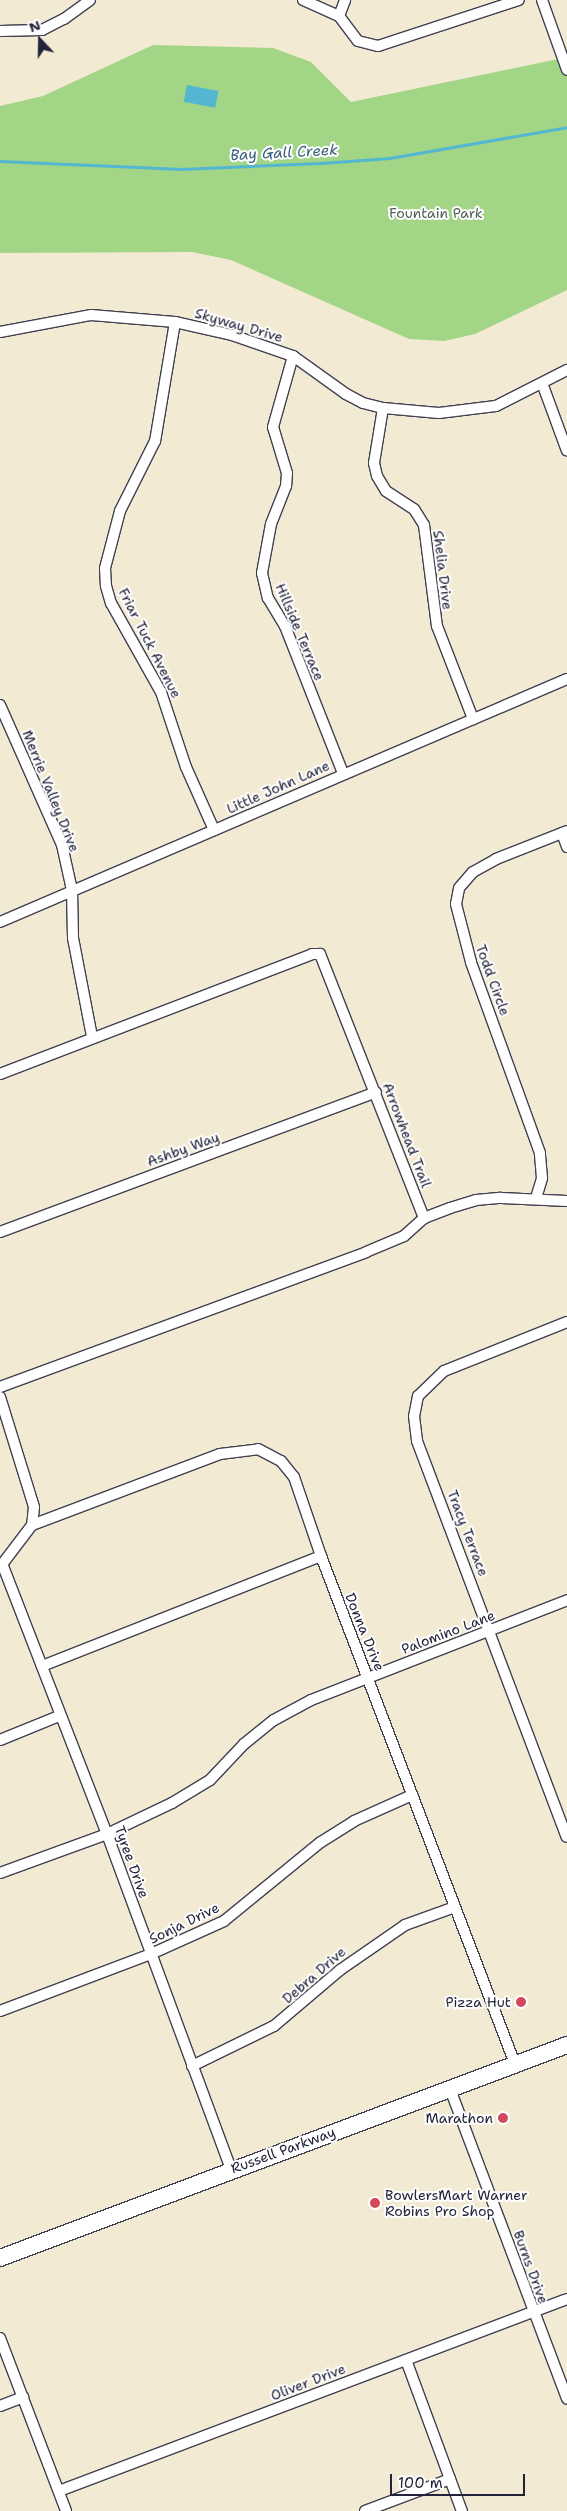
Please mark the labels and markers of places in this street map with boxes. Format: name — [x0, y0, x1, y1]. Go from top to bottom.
place label: Pizza Hut — [446, 1994, 511, 2010]
marker: Pizza Hut — [515, 1996, 527, 2008]
place label: Marathon — [425, 2110, 493, 2126]
marker: Marathon — [497, 2112, 509, 2124]
place label: BowlersMart Warner Robins Pro Shop — [385, 2187, 528, 2220]
marker: BowlersMart Warner Robins Pro Shop — [369, 2197, 381, 2209]

